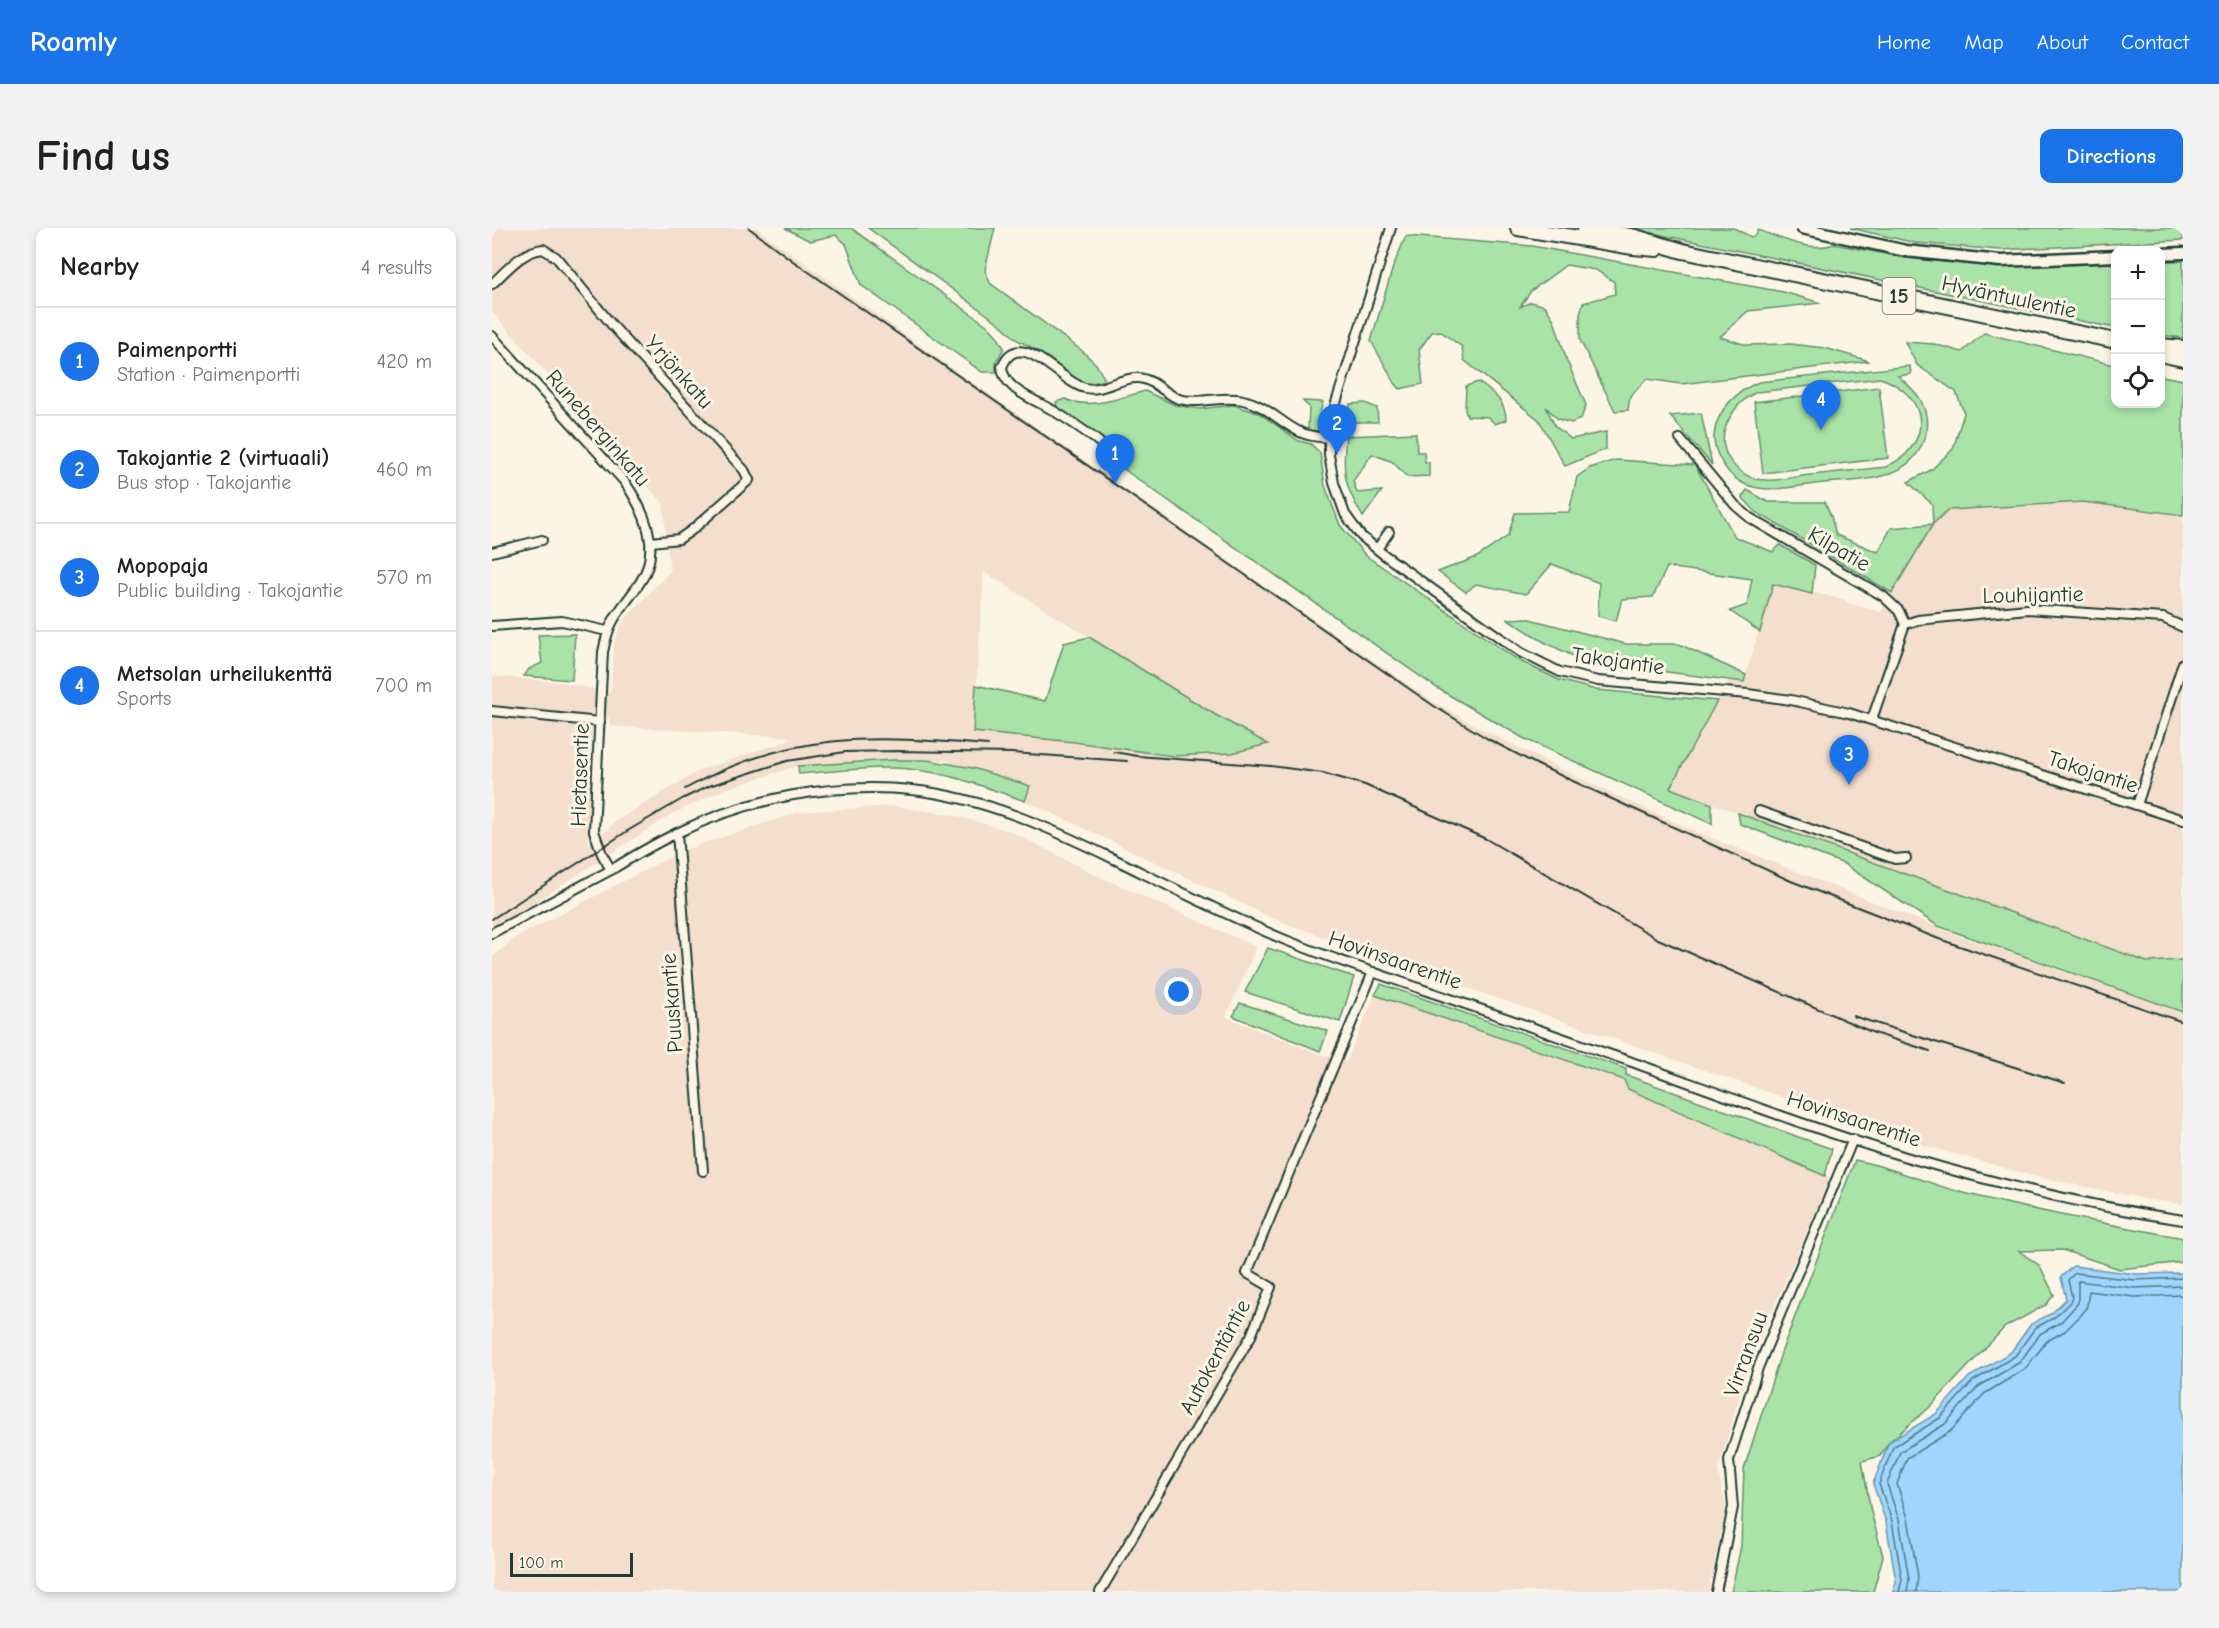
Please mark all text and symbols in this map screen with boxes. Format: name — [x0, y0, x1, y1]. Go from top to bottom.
text: Roamly — [30, 26, 117, 58]
text: Home — [1877, 30, 1931, 54]
text: Map — [1964, 30, 2004, 54]
text: About — [2037, 30, 2088, 54]
text: Contact — [2121, 30, 2189, 54]
button: Directions — [2040, 129, 2183, 183]
text: Find us — [36, 132, 170, 181]
map controls — [2111, 246, 2165, 408]
button: + — [2111, 246, 2165, 300]
text: Nearby — [60, 252, 139, 282]
text: 4 results — [361, 256, 432, 279]
street label: Hyväntuulentie — [1939, 270, 2079, 324]
road number: 15 — [1882, 278, 1916, 314]
button: − — [2111, 300, 2165, 354]
street label: Yrjönkatu — [639, 330, 719, 414]
text: Paimenportti — [117, 337, 237, 363]
text: 1 — [76, 350, 83, 373]
text: 420 m — [376, 350, 432, 373]
button: locate — [2111, 354, 2165, 408]
text: Station · Paimenportti — [117, 363, 300, 386]
street label: Runeberginkatu — [540, 364, 656, 492]
pin: 4 — [1802, 380, 1840, 430]
pin: 2 — [1318, 404, 1356, 454]
pin: 1 — [1096, 434, 1134, 484]
text: Takojantie 2 (virtuaali) — [117, 445, 329, 471]
text: 2 — [75, 458, 84, 481]
text: 460 m — [376, 458, 432, 481]
text: Bus stop · Takojantie — [117, 471, 291, 494]
street label: Kilpatie — [1803, 521, 1875, 577]
text: Mopopaja — [117, 553, 209, 579]
text: 3 — [75, 566, 84, 589]
text: 570 m — [376, 566, 432, 589]
text: Public building · Takojantie — [117, 579, 343, 602]
street label: Louhijantie — [1982, 581, 2084, 609]
street label: Takojantie — [1570, 642, 1666, 680]
text: Metsolan urheilukenttä — [117, 661, 332, 687]
text: 4 — [75, 674, 84, 697]
text: 700 m — [375, 674, 432, 697]
text: Sports — [117, 687, 171, 710]
street label: Hietasentie — [565, 723, 595, 827]
pin: 3 — [1830, 736, 1868, 785]
street label: Takojantie — [2045, 745, 2141, 799]
street label: Hovinsaarentie — [1325, 925, 1465, 995]
street label: Puuskantie — [656, 952, 688, 1054]
your location — [1164, 977, 1193, 1006]
street label: Hovinsaarentie — [1784, 1085, 1924, 1153]
street label: Autokentäntie — [1174, 1295, 1256, 1419]
street label: Virransuu — [1719, 1308, 1773, 1400]
scale bar — [510, 1550, 633, 1578]
text: 100 m — [519, 1554, 563, 1572]

